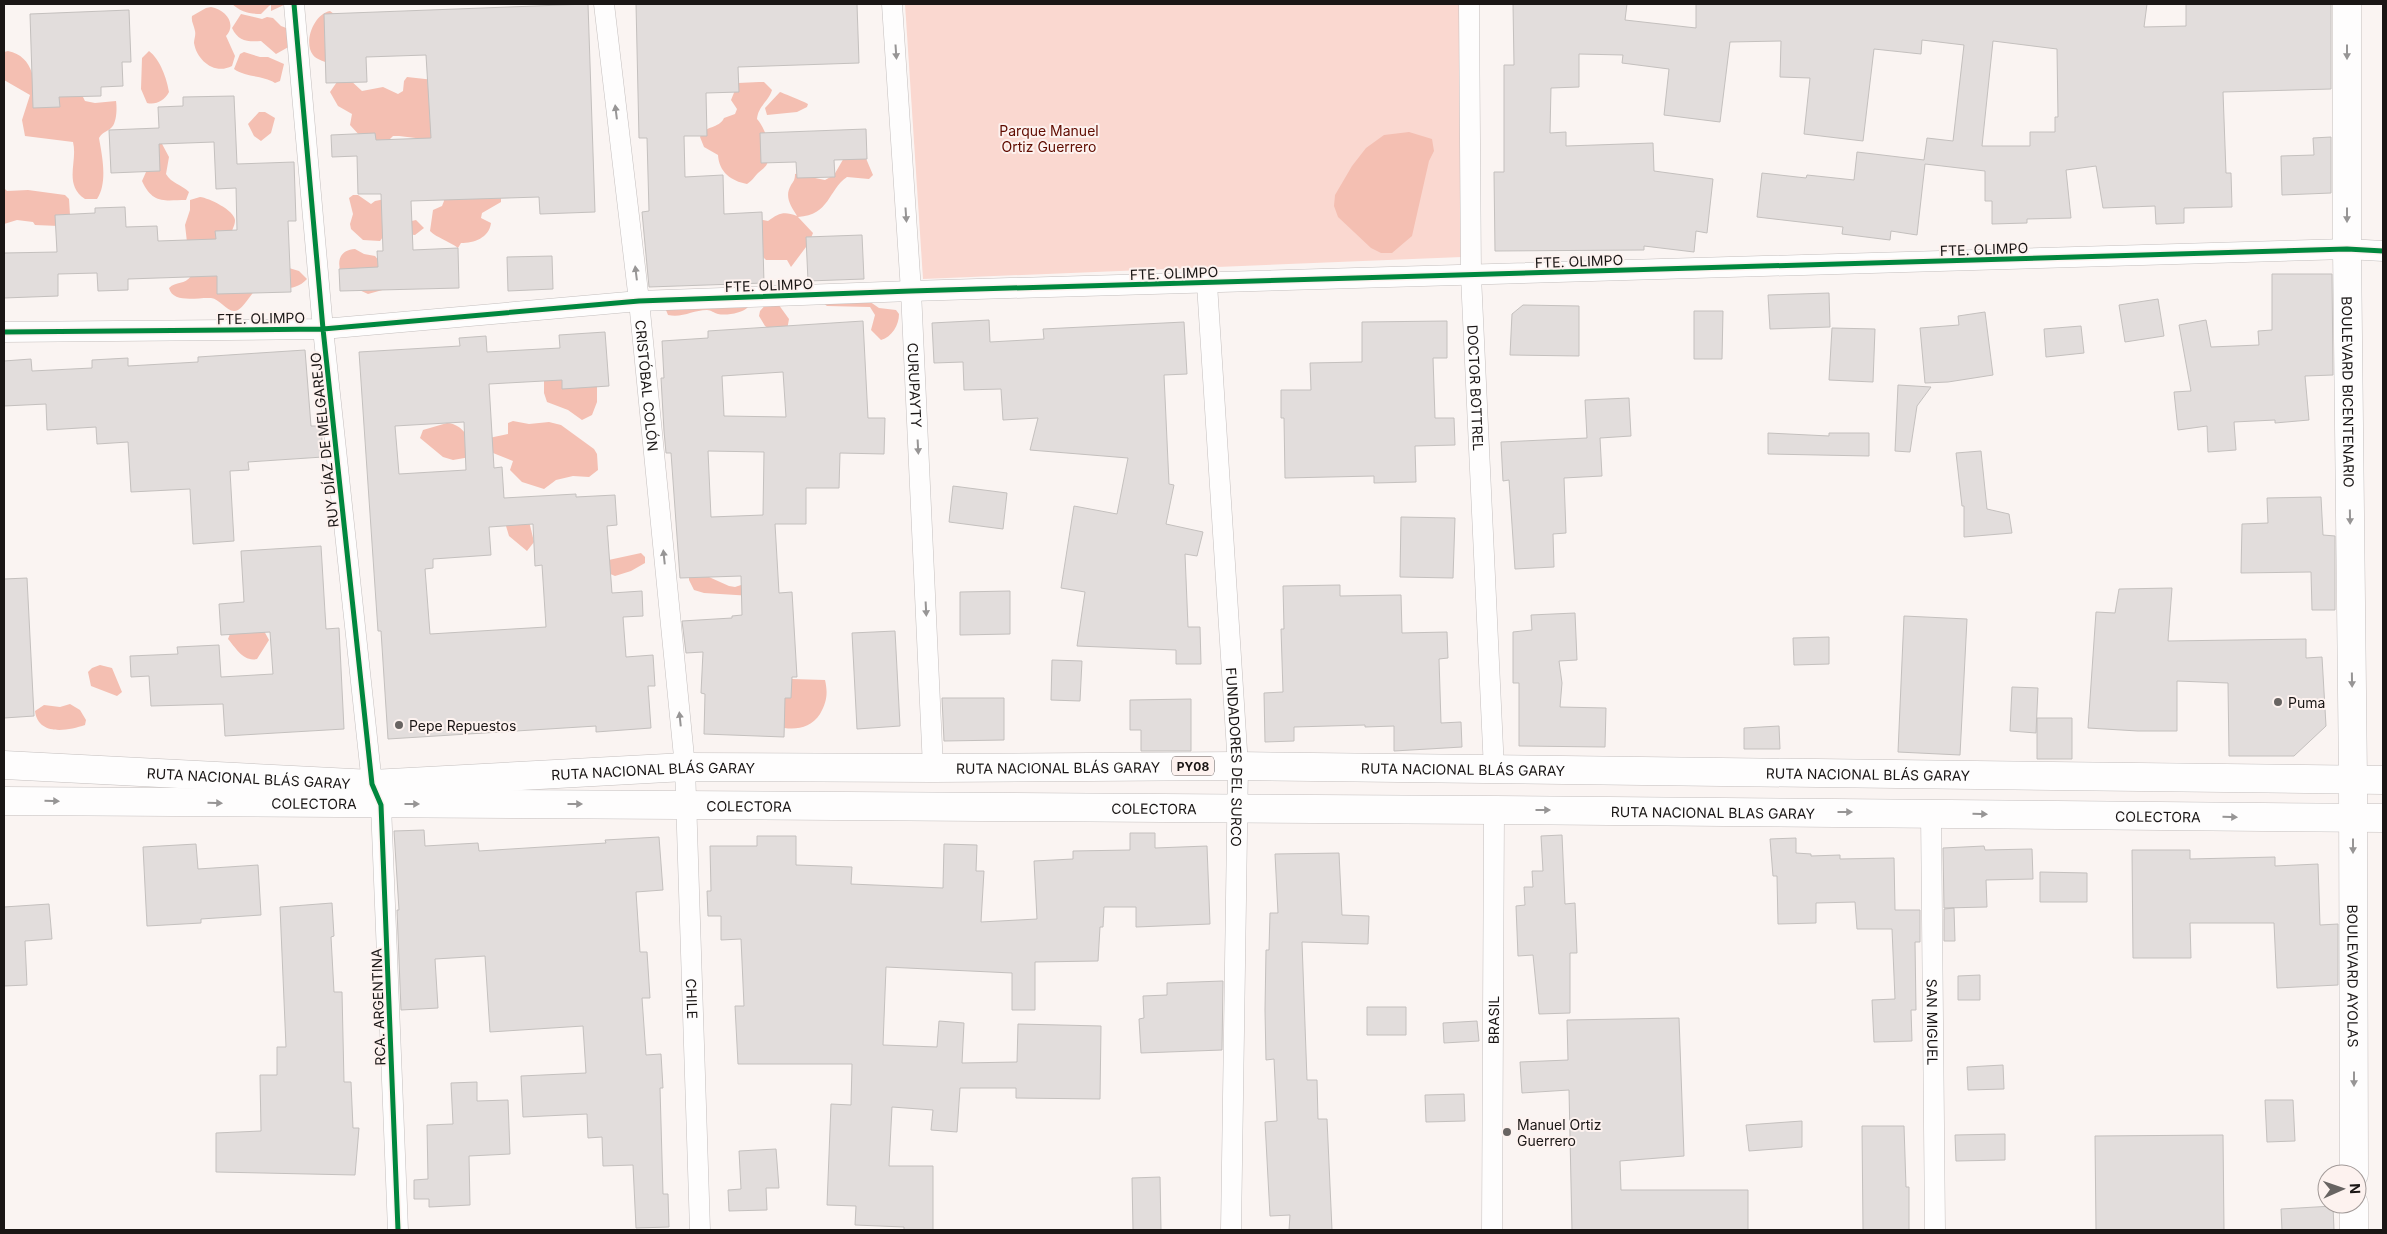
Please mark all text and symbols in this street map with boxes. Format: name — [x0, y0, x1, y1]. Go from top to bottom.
one-way arrow — [892, 45, 900, 61]
one-way arrow — [2343, 45, 2351, 61]
one-way arrow — [612, 104, 620, 120]
park label: Parque Manuel Ortiz Guerrero — [999, 122, 1099, 155]
one-way arrow — [903, 207, 911, 223]
one-way arrow — [2343, 207, 2351, 223]
street label: FTE. OLIMPO — [1940, 239, 2028, 259]
street label: FTE. OLIMPO — [1535, 251, 1623, 271]
street label: FTE. OLIMPO — [1130, 263, 1218, 283]
one-way arrow — [632, 265, 640, 281]
street label: FTE. OLIMPO — [725, 275, 813, 295]
street label: BOULEVARD BICENTENARIO — [2339, 296, 2358, 488]
street label: FTE. OLIMPO — [217, 309, 305, 327]
street label: CRISTÓBAL COLÓN — [632, 319, 662, 452]
street label: DOCTOR BOTTREL — [1465, 324, 1488, 451]
street label: CURUPAYTY — [905, 342, 926, 429]
street label: RUY DÍAZ DE MELGAREJO — [306, 352, 342, 528]
one-way arrow — [915, 439, 923, 455]
one-way arrow — [2346, 510, 2354, 526]
one-way arrow — [660, 549, 668, 565]
one-way arrow — [922, 601, 930, 617]
street label: FUNDADORES DEL SURCO — [1223, 667, 1247, 847]
one-way arrow — [2348, 672, 2356, 688]
place label: Puma — [2288, 694, 2325, 711]
marker: Puma — [2272, 696, 2284, 708]
one-way arrow — [676, 710, 684, 726]
place label: Pepe Repuestos — [409, 717, 516, 734]
marker: Pepe Repuestos — [393, 719, 405, 731]
road number: PY08 — [1172, 756, 1214, 776]
street label: RUTA NACIONAL BLÁS GARAY — [551, 758, 756, 783]
street label: RUTA NACIONAL BLÁS GARAY — [956, 758, 1161, 776]
street label: RUTA NACIONAL BLÁS GARAY — [1361, 759, 1566, 779]
street label: RUTA NACIONAL BLÁS GARAY — [146, 764, 352, 791]
street label: RUTA NACIONAL BLÁS GARAY — [1766, 764, 1971, 783]
street label: COLECTORA — [271, 794, 357, 812]
one-way arrow — [45, 797, 61, 805]
street label: COLECTORA — [706, 797, 792, 814]
one-way arrow — [207, 799, 223, 807]
street label: COLECTORA — [1111, 799, 1197, 817]
one-way arrow — [405, 800, 421, 808]
one-way arrow — [567, 800, 583, 808]
street label: RUTA NACIONAL BLAS GARAY — [1611, 803, 1816, 821]
one-way arrow — [1535, 806, 1551, 814]
street label: COLECTORA — [2115, 807, 2201, 825]
one-way arrow — [1838, 809, 1854, 817]
one-way arrow — [1972, 810, 1988, 818]
one-way arrow — [2222, 813, 2238, 821]
one-way arrow — [2349, 838, 2357, 854]
street label: BOULEVARD AYOLAS — [2345, 904, 2362, 1048]
street label: RCA. ARGENTINA — [367, 948, 389, 1066]
street label: CHILE — [683, 978, 702, 1019]
street label: SAN MIGUEL — [1924, 979, 1942, 1066]
street label: BRASIL — [1484, 996, 1502, 1044]
one-way arrow — [2350, 1071, 2358, 1087]
place label: Manuel Ortiz Guerrero — [1517, 1116, 1601, 1149]
marker: Manuel Ortiz Guerrero — [1501, 1126, 1513, 1138]
north arrow — [2317, 1164, 2367, 1214]
text: N — [2347, 1183, 2364, 1194]

